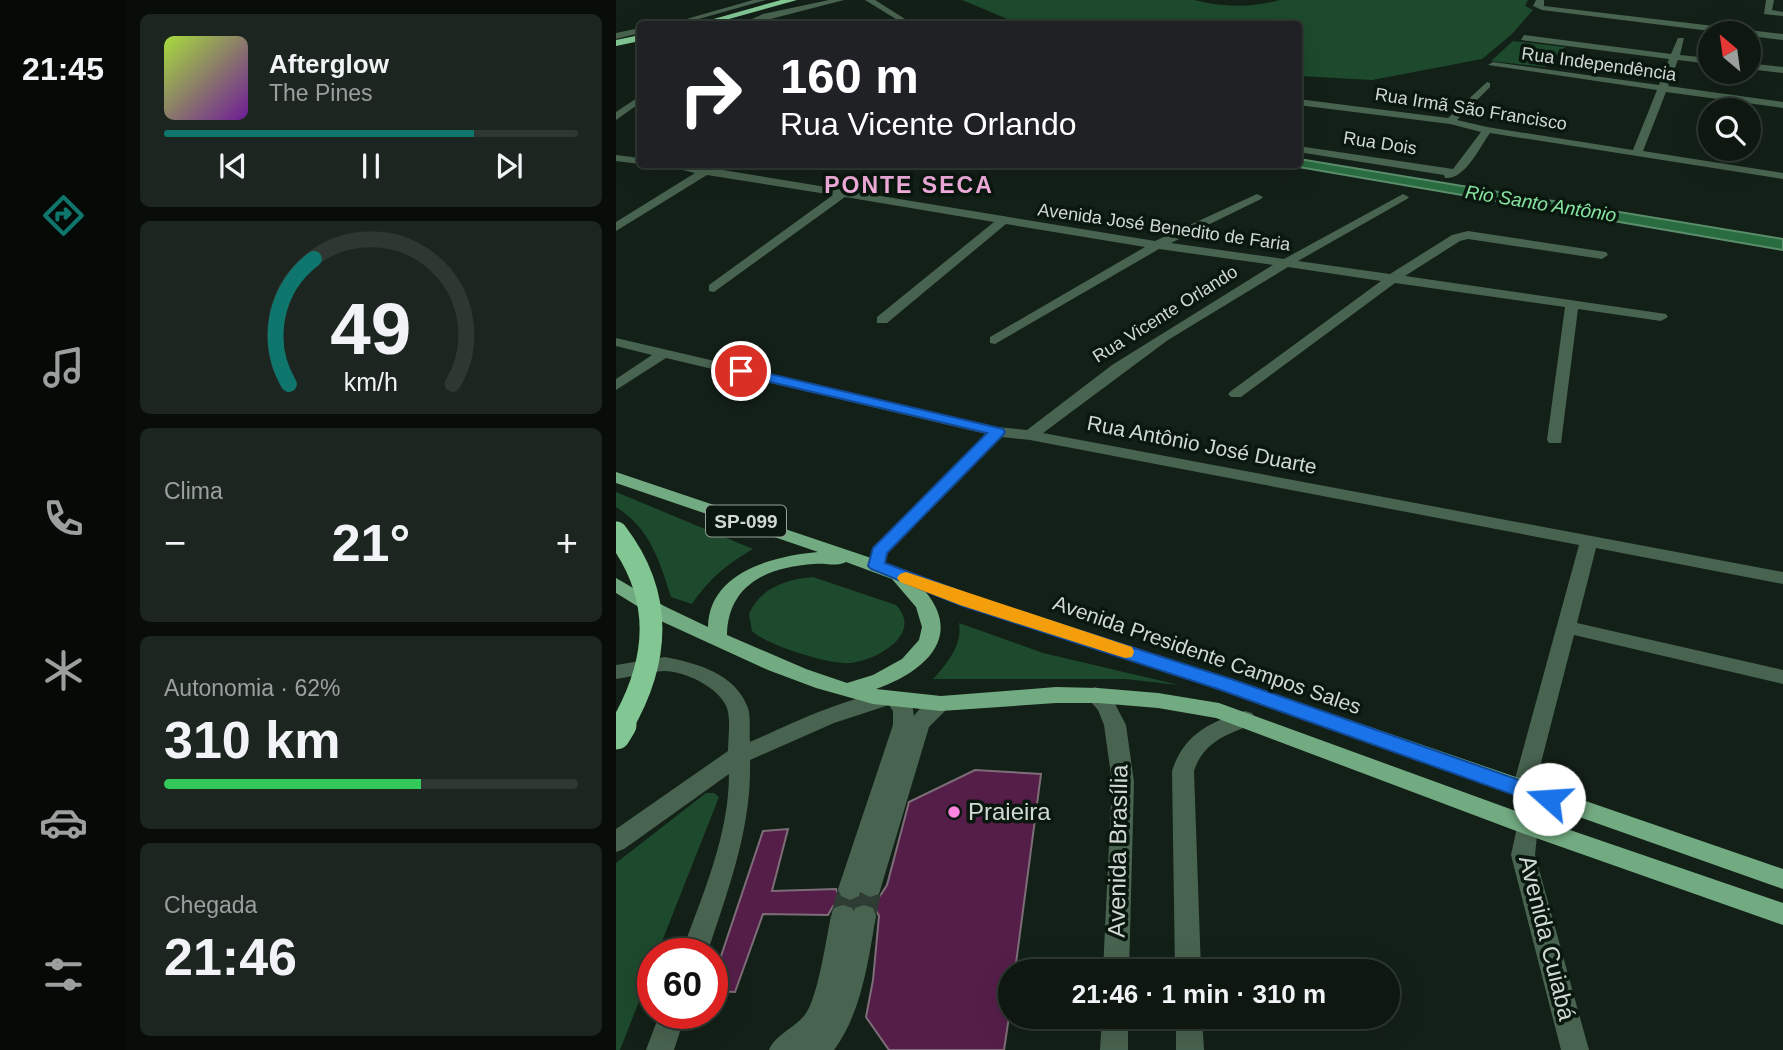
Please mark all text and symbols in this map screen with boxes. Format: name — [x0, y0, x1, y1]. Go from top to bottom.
north arrow — [1698, 21, 1760, 84]
map controls — [1698, 21, 1761, 161]
street label: Rua Independência — [1520, 43, 1679, 85]
text: Afterglow — [269, 49, 389, 79]
icon: right — [665, 49, 756, 140]
text: 160 m — [780, 49, 919, 103]
text: 21:45 — [22, 51, 104, 87]
text: The Pines — [269, 80, 373, 106]
street label: Rua Irmã São Francisco — [1374, 84, 1568, 134]
button: search — [1698, 98, 1761, 161]
text: Rua Vicente Orlando — [780, 106, 1076, 142]
street label: Rua Dois — [1342, 127, 1418, 159]
icon: previous — [214, 147, 252, 185]
icon: pause — [352, 147, 390, 185]
icon: next — [490, 147, 528, 185]
district label: PONTE SECA — [824, 172, 994, 198]
water label: Rio Santo Antônio — [1464, 181, 1618, 226]
icon: directions — [39, 191, 88, 240]
street label: Avenida José Benedito de Faria — [1036, 199, 1293, 255]
street label: Rua Vicente Orlando — [1089, 261, 1241, 367]
text: 49 — [331, 288, 411, 369]
pin — [711, 341, 771, 401]
icon: music — [39, 343, 88, 392]
icon: arrive — [722, 352, 760, 390]
text: km/h — [344, 368, 398, 396]
street label: Rua Antônio José Duarte — [1085, 411, 1319, 478]
text: Clima — [164, 478, 223, 504]
icon: phone — [39, 494, 88, 543]
road number: SP-099 — [706, 506, 786, 536]
text: 21° — [332, 514, 410, 572]
text: − — [164, 522, 186, 564]
text: + — [556, 522, 578, 564]
street label: Avenida Presidente Campos Sales — [1050, 591, 1364, 718]
icon: climate — [39, 646, 88, 695]
text: Autonomia · 62% — [164, 675, 340, 701]
text: 310 km — [164, 711, 340, 769]
position arrow — [1512, 762, 1586, 836]
street label: Avenida Brasília — [1102, 764, 1133, 938]
icon: car — [39, 798, 88, 847]
place label: Praieira — [968, 798, 1051, 825]
marker: Praieira — [946, 804, 962, 820]
street label: Avenida Cuiabá — [1514, 853, 1581, 1024]
text: Chegada — [164, 892, 257, 918]
text: 21:46 — [164, 928, 297, 986]
speed limit sign: 60 — [637, 938, 728, 1029]
icon: filters — [39, 950, 88, 999]
text: 21:46 · 1 min · 310 m — [1072, 979, 1326, 1009]

